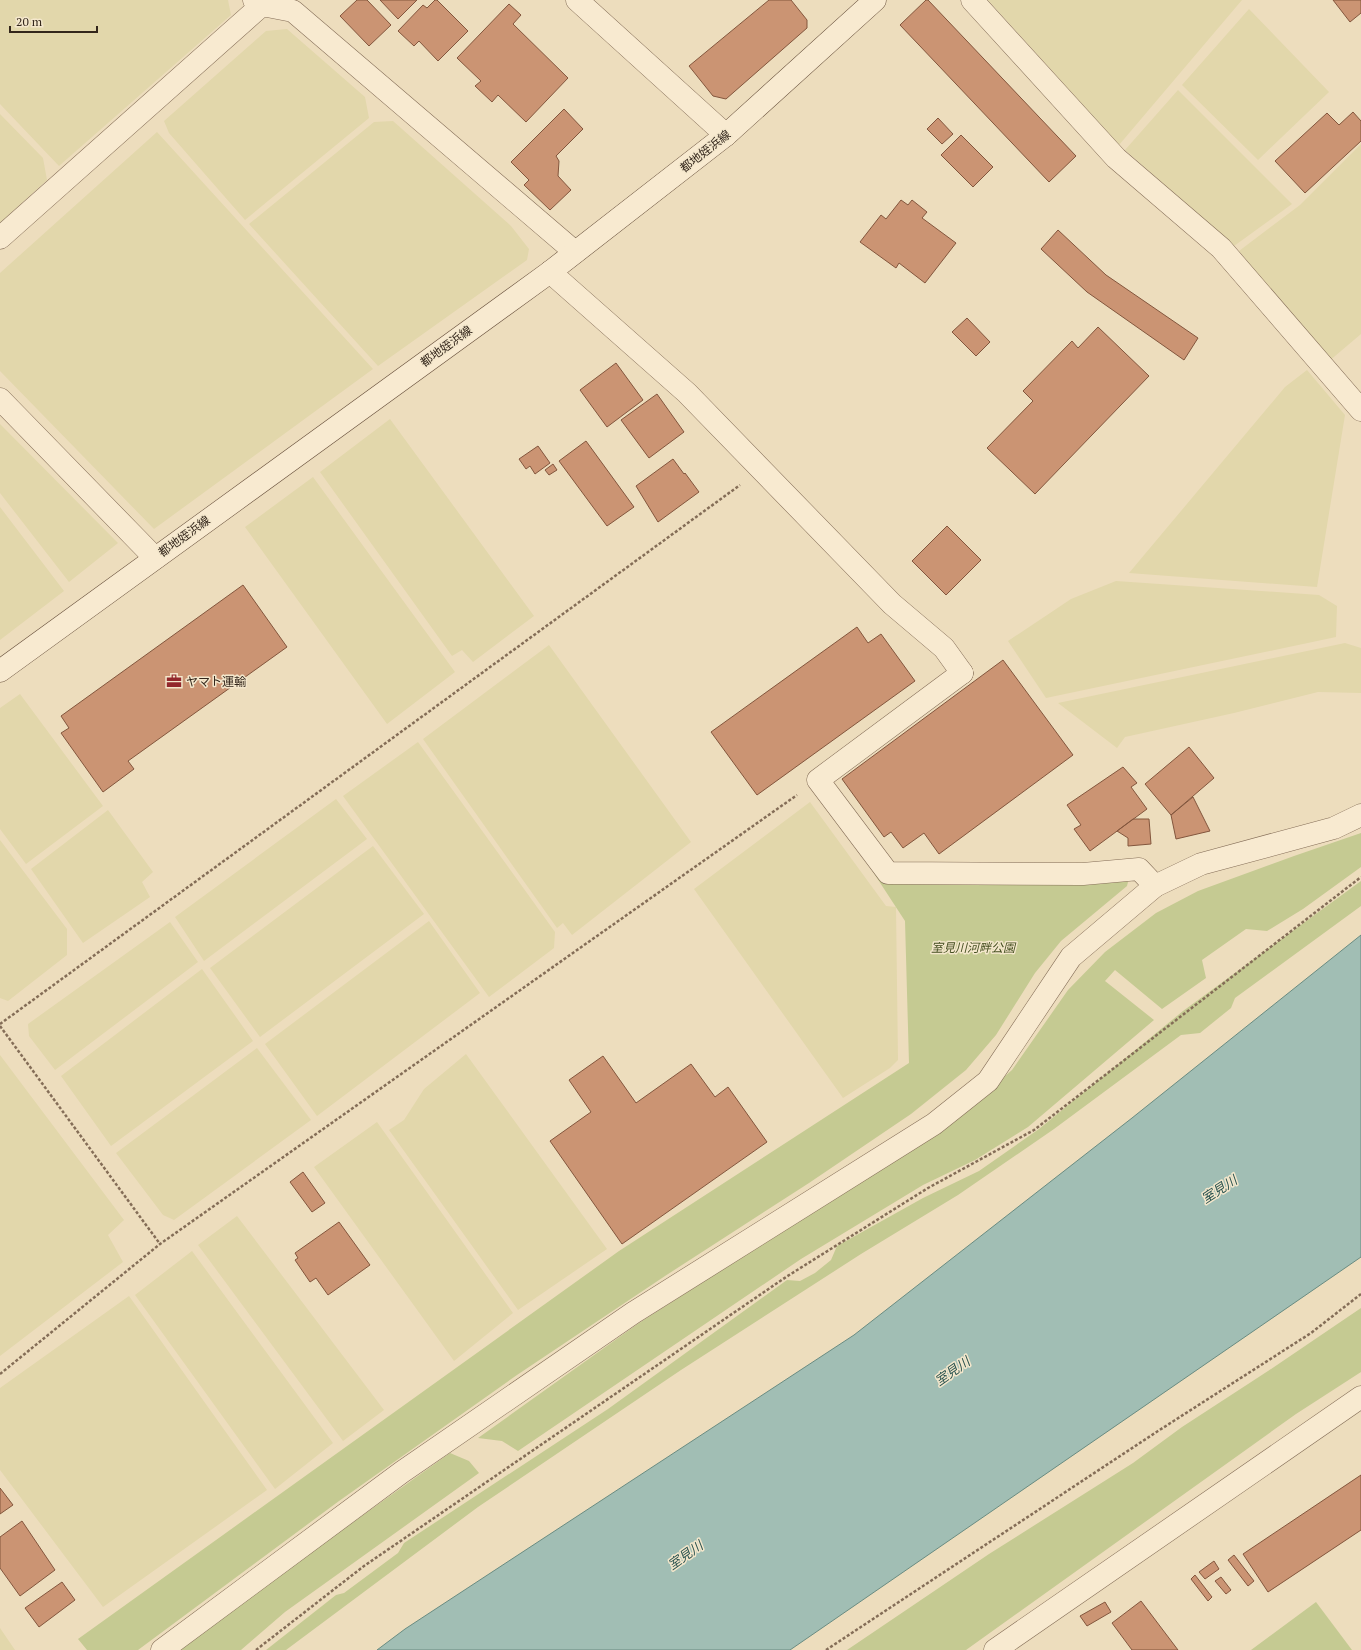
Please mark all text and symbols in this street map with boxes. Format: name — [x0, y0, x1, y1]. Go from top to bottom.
scale bar — [10, 8, 97, 34]
text: 20 m — [16, 14, 43, 29]
street label: 都地姪浜線 — [677, 127, 733, 175]
street label: 都地姪浜線 — [417, 322, 475, 370]
street label: 都地姪浜線 — [155, 512, 213, 560]
office icon: ヤマト運輸 — [165, 672, 183, 690]
place label: ヤマト運輸 — [186, 674, 246, 689]
park label: 室見川河畔公園 — [931, 940, 1017, 955]
water label: 室見川 — [1198, 1170, 1242, 1207]
water label: 室見川 — [931, 1351, 975, 1390]
water label: 室見川 — [664, 1535, 708, 1574]

